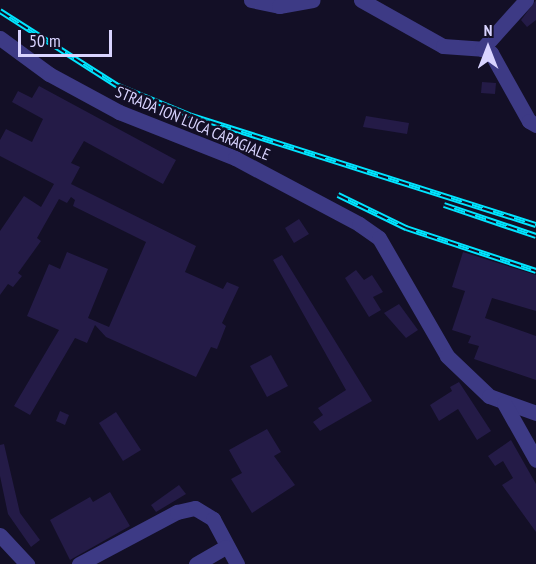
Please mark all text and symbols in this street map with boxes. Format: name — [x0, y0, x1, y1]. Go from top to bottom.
scale bar — [21, 18, 116, 56]
north arrow — [458, 18, 518, 78]
text: N — [484, 20, 492, 40]
text: 50 m — [29, 29, 61, 52]
street label: STRADA ION LUCA CARAGIALE — [112, 82, 274, 164]

